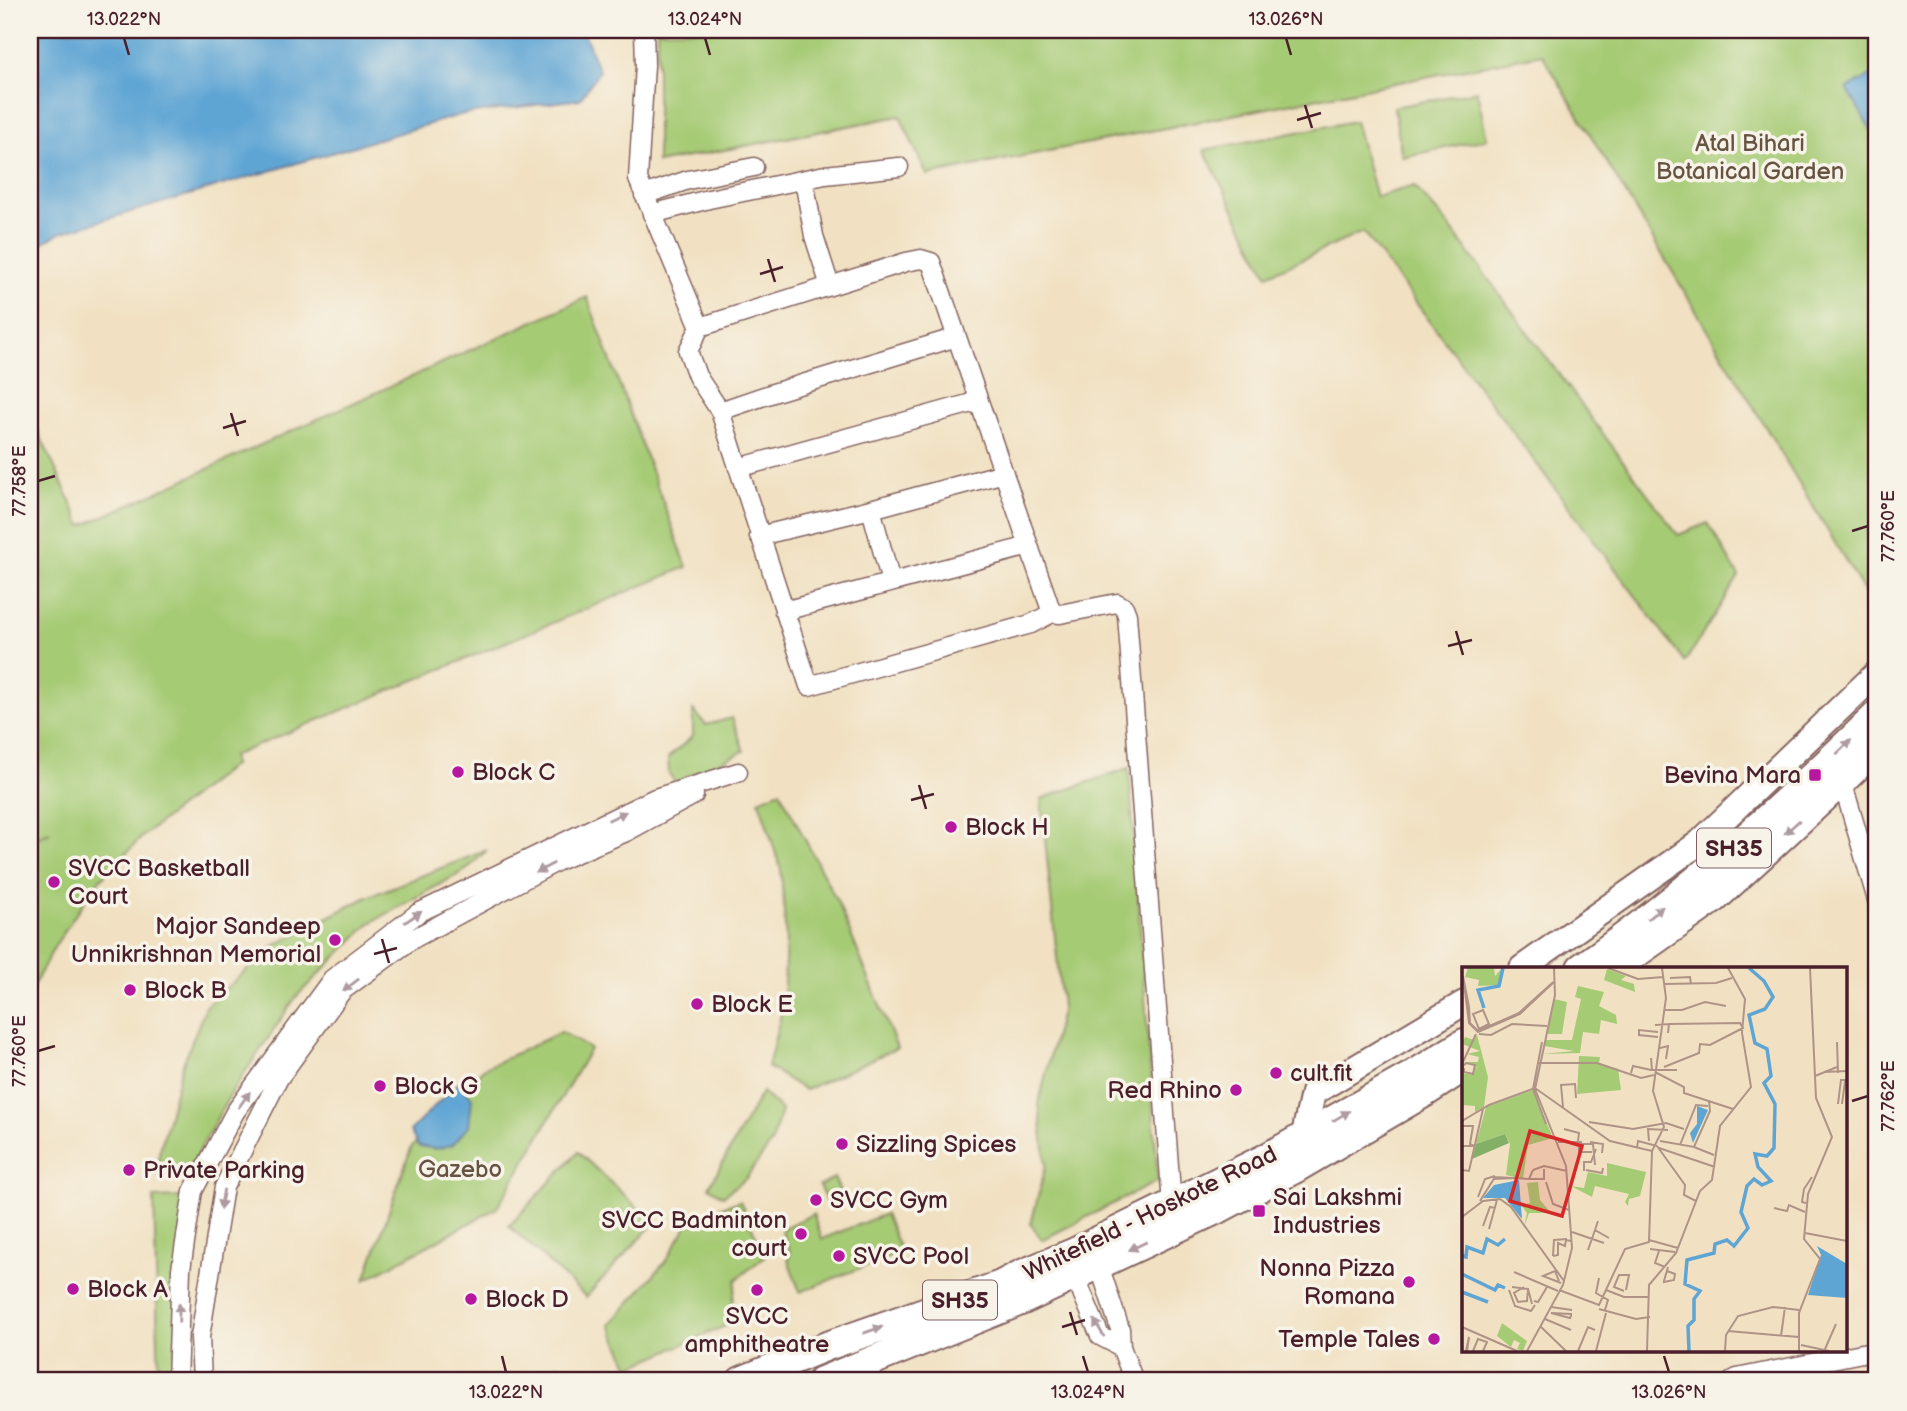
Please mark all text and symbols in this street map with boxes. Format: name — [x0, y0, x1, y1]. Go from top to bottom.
text: 13.022°N — [87, 9, 161, 30]
text: 13.024°N — [668, 9, 742, 30]
text: 13.026°N — [1248, 9, 1324, 30]
park label: Atal Bihari Botanical Garden — [1656, 129, 1844, 186]
text: 77.758°E — [9, 445, 30, 517]
text: 77.760°E — [1878, 490, 1899, 562]
one-way arrow — [1836, 738, 1853, 755]
place label: Block C — [472, 758, 555, 787]
place label: Bevina Mara — [1664, 761, 1801, 790]
marker: Block C — [450, 764, 466, 780]
marker: Bevina Mara — [1807, 767, 1823, 783]
one-way arrow — [607, 811, 627, 822]
place label: Block H — [965, 813, 1049, 842]
marker: Block H — [943, 819, 959, 835]
one-way arrow — [1783, 819, 1801, 835]
road number: SH35 — [1697, 828, 1771, 868]
place label: SVCC Basketball Court — [68, 854, 250, 911]
one-way arrow — [535, 862, 555, 874]
marker: SVCC Basketball Court — [46, 874, 62, 890]
one-way arrow — [1646, 906, 1664, 921]
one-way arrow — [404, 911, 423, 924]
place label: Major Sandeep Unnikrishnan Memorial — [71, 912, 321, 969]
marker: Major Sandeep Unnikrishnan Memorial — [327, 932, 343, 948]
inset map — [1462, 967, 1848, 1352]
place label: Block B — [144, 976, 227, 1005]
one-way arrow — [342, 977, 360, 992]
marker: Block B — [122, 982, 138, 998]
place label: Block E — [711, 990, 793, 1019]
marker: Block E — [689, 996, 705, 1012]
text: 77.760°E — [9, 1015, 30, 1087]
place label: cult.fit — [1290, 1059, 1353, 1088]
text: 77.762°E — [1878, 1060, 1899, 1132]
marker: cult.fit — [1268, 1065, 1284, 1081]
place label: Block G — [394, 1072, 478, 1101]
place label: Red Rhino — [1107, 1076, 1222, 1105]
marker: Block G — [372, 1078, 388, 1094]
marker: Red Rhino — [1228, 1082, 1244, 1098]
one-way arrow — [237, 1091, 251, 1109]
one-way arrow — [1332, 1110, 1351, 1122]
place label: Sizzling Spices — [856, 1130, 1016, 1159]
marker: Sizzling Spices — [834, 1136, 850, 1152]
street label: Whitefield - Hoskote Road — [1019, 1139, 1282, 1288]
park label: Gazebo — [418, 1155, 502, 1184]
place label: Private Parking — [143, 1156, 305, 1185]
marker: Private Parking — [121, 1162, 137, 1178]
place label: Sai Lakshmi Industries — [1273, 1183, 1402, 1240]
place label: SVCC Gym — [830, 1186, 948, 1215]
one-way arrow — [216, 1188, 227, 1210]
marker: SVCC Gym — [808, 1192, 824, 1208]
marker: Sai Lakshmi Industries — [1251, 1203, 1267, 1219]
place label: SVCC Badminton court — [601, 1206, 788, 1263]
marker: SVCC Badminton court — [793, 1226, 809, 1242]
one-way arrow — [1128, 1241, 1148, 1252]
place label: SVCC Pool — [853, 1242, 969, 1271]
marker: SVCC Pool — [831, 1248, 847, 1264]
place label: Nonna Pizza Romana — [1259, 1254, 1395, 1311]
marker: Nonna Pizza Romana — [1401, 1274, 1417, 1290]
place label: Block A — [87, 1275, 168, 1304]
road number: SH35 — [923, 1280, 997, 1320]
marker: Block A — [65, 1281, 81, 1297]
marker: SVCC amphitheatre — [749, 1282, 765, 1298]
place label: Block D — [485, 1285, 569, 1314]
marker: Block D — [463, 1291, 479, 1307]
one-way arrow — [174, 1302, 185, 1324]
place label: SVCC amphitheatre — [685, 1302, 829, 1359]
one-way arrow — [1093, 1318, 1106, 1338]
one-way arrow — [863, 1324, 884, 1335]
place label: Temple Tales — [1278, 1325, 1420, 1354]
marker: Temple Tales — [1426, 1331, 1442, 1347]
text: 13.022°N — [469, 1382, 543, 1403]
text: 13.024°N — [1051, 1382, 1125, 1403]
text: 13.026°N — [1631, 1382, 1707, 1403]

